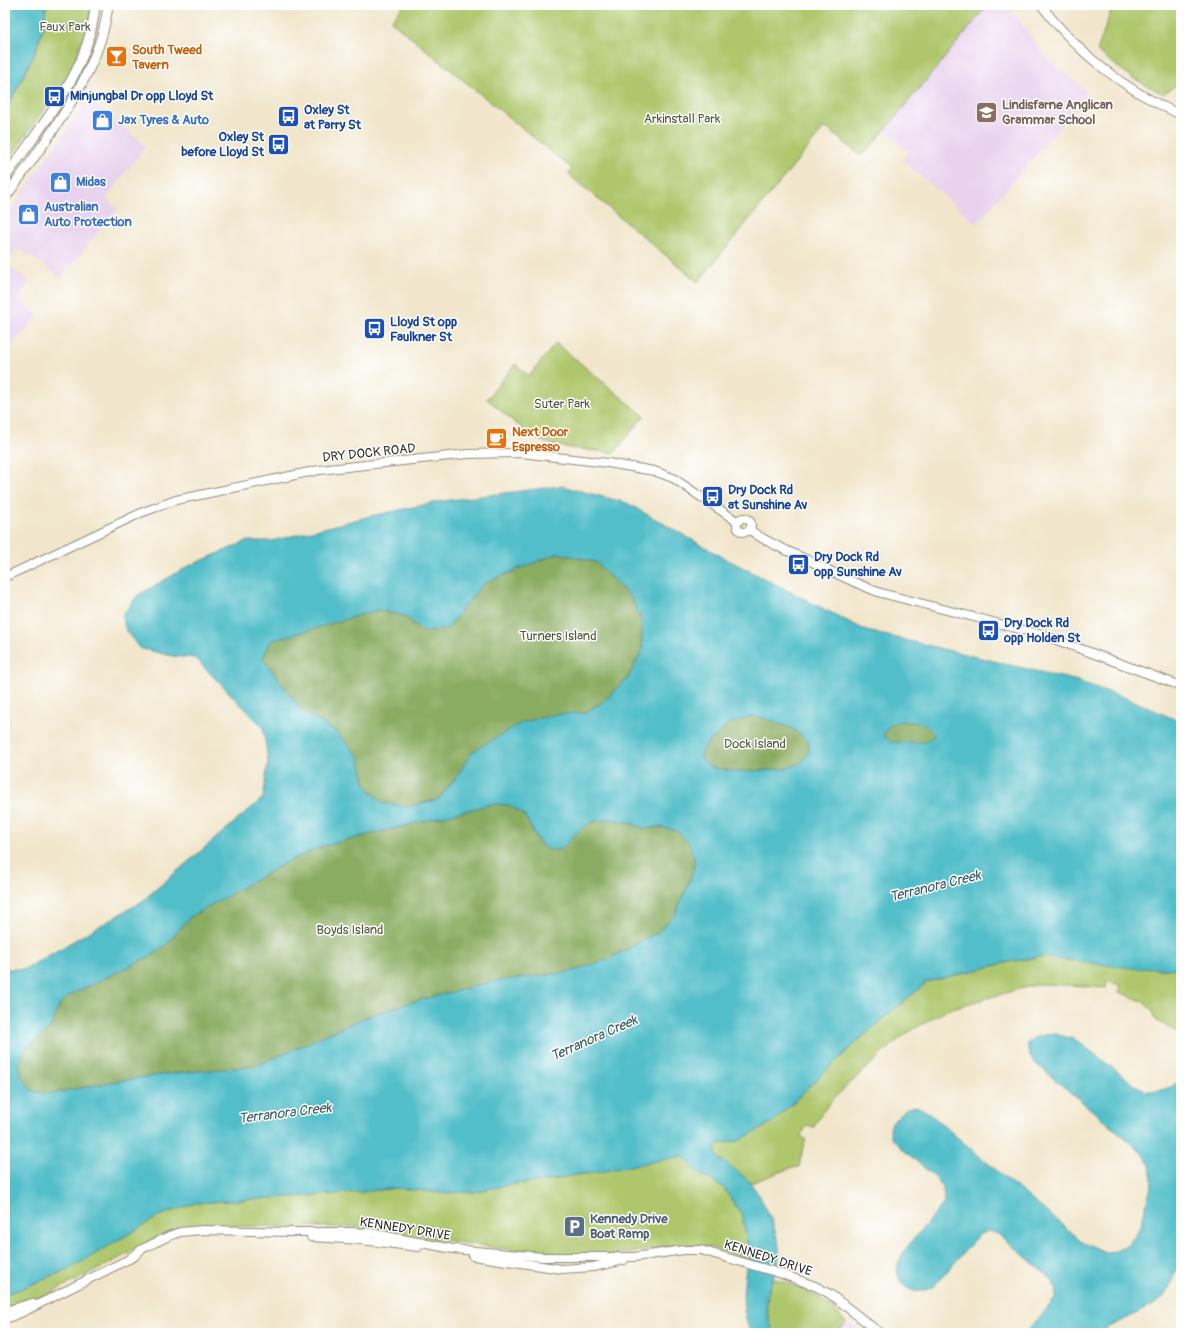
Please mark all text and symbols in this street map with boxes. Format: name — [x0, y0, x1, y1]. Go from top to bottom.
park label: Faux Park — [39, 19, 91, 35]
place label: South Tweed Tavern — [131, 42, 202, 73]
bar icon: South Tweed Tavern — [104, 44, 130, 70]
bus stop icon: Minjungbal Dr opp Lloyd St — [42, 83, 68, 109]
place label: Minjungbal Dr opp Lloyd St — [70, 88, 214, 104]
place label: Lindisfarne Anglican Grammar School — [1002, 97, 1113, 128]
school or university icon: Lindisfarne Anglican Grammar School — [973, 99, 999, 125]
place label: Oxley St at Parry St — [304, 102, 362, 133]
bus stop icon: Oxley St at Parry St — [275, 104, 301, 130]
shop icon: Jax Tyres & Auto — [90, 107, 116, 133]
park label: Arkinstall Park — [644, 111, 721, 127]
place label: Jax Tyres & Auto — [118, 112, 209, 128]
place label: Oxley St before Lloyd St — [181, 129, 265, 160]
bus stop icon: Oxley St before Lloyd St — [266, 131, 292, 157]
shop icon: Midas — [47, 169, 73, 195]
place label: Midas — [76, 174, 106, 190]
place label: Australian Auto Protection — [44, 199, 132, 230]
shop icon: Australian Auto Protection — [16, 201, 42, 227]
place label: Lloyd St opp Faulkner St — [390, 314, 457, 345]
bus stop icon: Lloyd St opp Faulkner St — [362, 316, 388, 342]
park label: Suter Park — [534, 396, 591, 412]
place label: Next Door Espresso — [512, 424, 569, 455]
cafe icon: Next Door Espresso — [483, 426, 509, 452]
street label: DRY DOCK ROAD — [322, 440, 416, 466]
place label: Dry Dock Rd at Sunshine Av — [728, 482, 807, 513]
bus stop icon: Dry Dock Rd at Sunshine Av — [699, 484, 725, 510]
place label: Dry Dock Rd opp Sunshine Av — [813, 549, 902, 580]
bus stop icon: Dry Dock Rd opp Sunshine Av — [785, 551, 811, 577]
place label: Dry Dock Rd opp Holden St — [1003, 615, 1081, 646]
bus stop icon: Dry Dock Rd opp Holden St — [975, 617, 1001, 643]
park label: Turners Island — [520, 628, 597, 644]
park label: Dock Island — [724, 736, 786, 752]
water label: Terranora Creek — [888, 866, 983, 906]
park label: Boyds Island — [317, 922, 383, 938]
water label: Terranora Creek — [548, 1011, 641, 1065]
water label: Terranora Creek — [238, 1099, 333, 1127]
place label: Kennedy Drive Boat Ramp — [590, 1211, 668, 1242]
parking icon: Kennedy Drive Boat Ramp — [561, 1213, 587, 1239]
street label: KENNEDY DRIVE — [359, 1214, 452, 1244]
street label: KENNEDY DRIVE — [722, 1236, 814, 1280]

